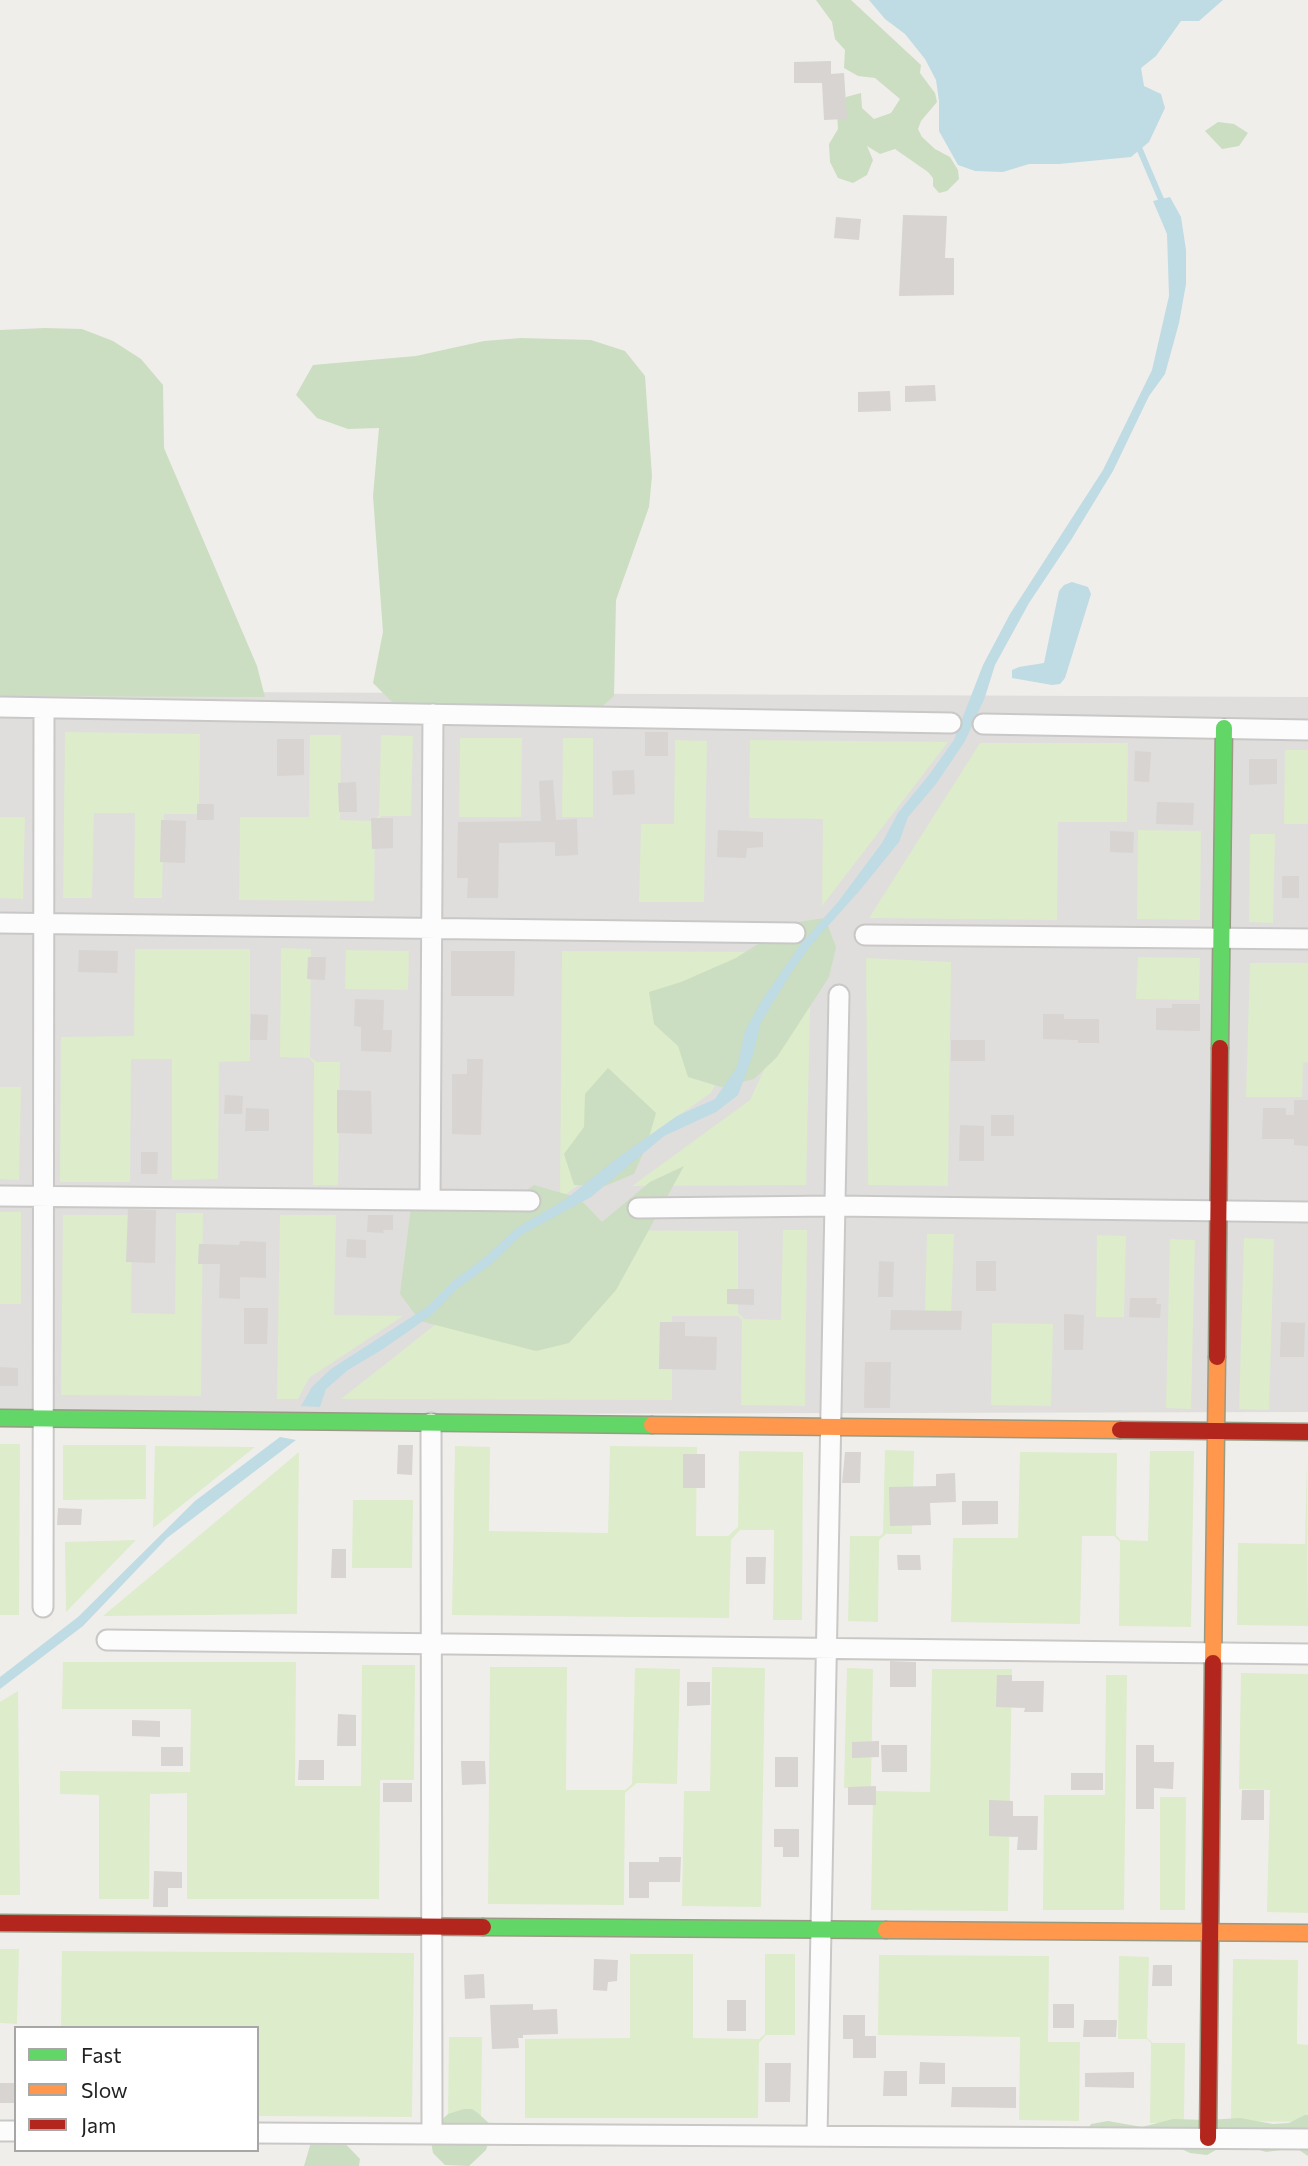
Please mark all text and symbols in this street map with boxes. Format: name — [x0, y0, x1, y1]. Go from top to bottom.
legend — [14, 2026, 259, 2152]
text: Fast — [81, 2042, 122, 2067]
text: Slow — [81, 2077, 128, 2102]
text: Jam — [81, 2112, 116, 2137]

